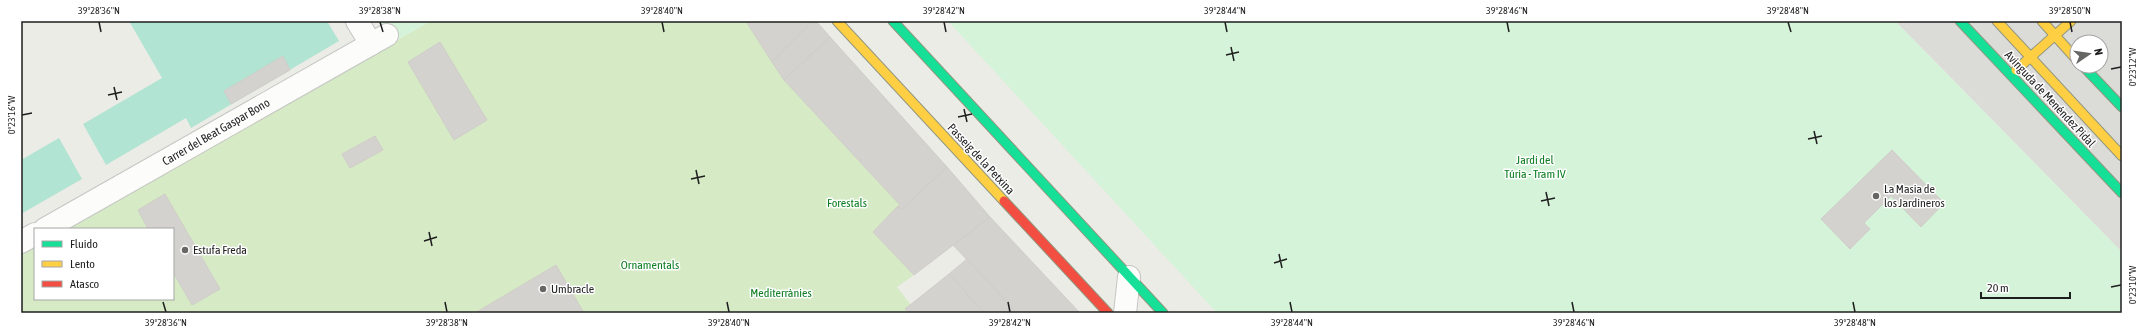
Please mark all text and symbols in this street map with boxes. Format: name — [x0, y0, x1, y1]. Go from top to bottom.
text: 39°28'36"N — [78, 5, 120, 16]
text: 39°28'38"N — [359, 5, 401, 16]
text: 39°28'40"N — [641, 5, 683, 16]
text: 39°28'42"N — [923, 5, 965, 16]
text: 39°28'44"N — [1204, 5, 1246, 16]
text: 39°28'46"N — [1486, 5, 1528, 16]
text: 39°28'48"N — [1767, 5, 1809, 16]
text: 39°28'50"N — [2049, 5, 2091, 16]
north arrow — [2069, 34, 2109, 74]
text: N — [2092, 47, 2105, 56]
text: 0°23'12"W — [2127, 47, 2138, 86]
street label: Avinguda de Menéndez Pidal — [2002, 48, 2099, 151]
text: 0°23'16"W — [6, 95, 17, 134]
street label: Carrer del Beat Gaspar Bono — [160, 95, 273, 169]
street label: Passeig de la Petxina — [945, 121, 1017, 197]
park label: Jardí del Túria - Tram IV — [1504, 153, 1566, 181]
place label: La Masia de los Jardineros — [1884, 182, 1945, 210]
marker: La Masia de los Jardineros — [1871, 191, 1881, 201]
park label: Forestals — [827, 196, 867, 210]
legend — [34, 228, 174, 300]
text: Fluido — [70, 237, 98, 251]
place label: Estufa Freda — [193, 243, 247, 257]
marker: Estufa Freda — [180, 245, 190, 255]
text: Lento — [70, 257, 95, 271]
park label: Ornamentals — [621, 258, 679, 272]
text: 0°23'10"W — [2127, 265, 2138, 304]
scale bar — [1981, 274, 2070, 300]
text: Atasco — [70, 277, 100, 291]
text: 20 m — [1987, 281, 2009, 295]
place label: Umbracle — [551, 282, 594, 296]
marker: Umbracle — [538, 284, 548, 294]
park label: Mediterrànies — [750, 286, 812, 300]
text: 39°28'36"N — [145, 317, 187, 328]
text: 39°28'38"N — [426, 317, 468, 328]
text: 39°28'40"N — [708, 317, 750, 328]
text: 39°28'42"N — [989, 317, 1031, 328]
text: 39°28'44"N — [1271, 317, 1313, 328]
text: 39°28'46"N — [1553, 317, 1595, 328]
text: 39°28'48"N — [1834, 317, 1876, 328]

